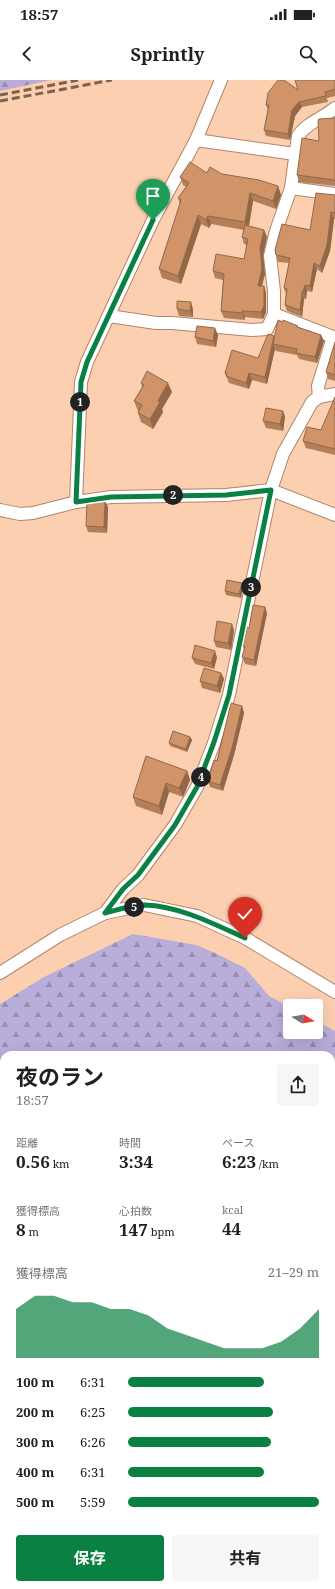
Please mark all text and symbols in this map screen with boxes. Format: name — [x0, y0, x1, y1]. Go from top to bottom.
text: 18:57 — [20, 4, 58, 24]
text: Sprintly — [131, 42, 204, 66]
icon: back — [16, 43, 38, 65]
icon: search — [297, 43, 319, 65]
pin — [136, 179, 170, 220]
icon: arrive — [142, 185, 164, 207]
pin: 1 — [70, 392, 90, 412]
text: 1 — [77, 394, 83, 409]
pin: 2 — [163, 485, 183, 505]
text: 2 — [170, 487, 176, 502]
pin: 3 — [241, 577, 261, 597]
text: 3 — [248, 579, 254, 594]
pin: 4 — [191, 767, 211, 787]
text: 4 — [198, 769, 204, 784]
pin: 5 — [124, 897, 144, 917]
pin — [228, 897, 262, 938]
text: 5 — [131, 899, 137, 914]
icon: check — [234, 903, 256, 925]
north arrow — [283, 999, 323, 1039]
map controls — [283, 999, 323, 1039]
text: 夜のラン — [16, 1061, 104, 1091]
button: share — [277, 1064, 319, 1106]
text: 18:57 — [16, 1091, 49, 1109]
text: 距離 — [16, 1135, 38, 1150]
text: 時間 — [119, 1135, 141, 1150]
text: ペース — [222, 1135, 254, 1150]
text: 0.56 — [16, 1150, 50, 1173]
text: 3:34 — [119, 1150, 153, 1173]
text: 6:23 — [222, 1150, 256, 1173]
text: km — [50, 1156, 70, 1171]
text: /km — [256, 1156, 279, 1171]
text: kcal — [222, 1202, 243, 1217]
text: 獲得標高 — [16, 1203, 60, 1218]
text: 心拍数 — [119, 1203, 152, 1218]
text: 44 — [222, 1217, 241, 1240]
text: 8 — [16, 1218, 26, 1241]
text: 147 — [119, 1218, 148, 1241]
text: m — [26, 1224, 39, 1239]
text: bpm — [148, 1224, 175, 1239]
text: 21–29 m — [268, 1263, 319, 1281]
text: 獲得標高 — [16, 1264, 68, 1282]
text: 100 m — [16, 1373, 54, 1391]
text: 6:31 — [80, 1373, 106, 1391]
text: 200 m — [16, 1403, 54, 1421]
text: 6:25 — [80, 1403, 106, 1421]
text: 300 m — [16, 1433, 54, 1451]
text: 6:26 — [80, 1433, 106, 1451]
text: 400 m — [16, 1463, 54, 1481]
text: 6:31 — [80, 1463, 106, 1481]
text: 500 m — [16, 1493, 54, 1511]
text: 5:59 — [80, 1493, 106, 1511]
button: 保存 — [16, 1535, 164, 1581]
button: 共有 — [172, 1535, 319, 1581]

